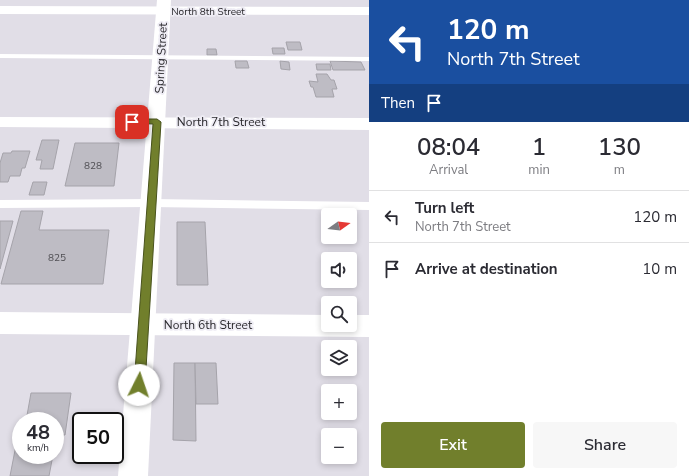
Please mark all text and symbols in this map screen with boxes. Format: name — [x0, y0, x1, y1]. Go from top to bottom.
street label: North 8th Street — [171, 5, 245, 19]
text: 120 m — [447, 11, 530, 49]
icon: left — [381, 16, 433, 68]
street label: Spring Street — [151, 21, 171, 94]
text: North 7th Street — [447, 47, 579, 71]
icon: arrive — [423, 92, 445, 114]
text: Then — [381, 93, 415, 113]
pin — [115, 105, 149, 139]
icon: arrive — [121, 111, 143, 133]
street label: North 7th Street — [177, 114, 266, 130]
text: 08:04 — [417, 131, 480, 163]
text: 1 — [532, 131, 546, 163]
text: 130 — [598, 131, 641, 163]
house number: 828 — [84, 159, 102, 173]
text: Arrival — [429, 161, 468, 179]
text: min — [528, 161, 550, 179]
text: m — [614, 161, 625, 179]
text: Turn left — [415, 198, 474, 218]
icon: left — [381, 206, 403, 228]
text: 120 m — [633, 207, 677, 227]
north arrow — [321, 208, 357, 244]
map controls — [321, 208, 357, 464]
text: North 7th Street — [415, 218, 511, 236]
house number: 825 — [48, 251, 66, 265]
button: sound — [321, 252, 357, 288]
icon: arrive — [381, 258, 403, 280]
text: Arrive at destination — [415, 259, 558, 279]
text: 10 m — [642, 259, 677, 279]
button: search — [321, 296, 357, 332]
street label: North 6th Street — [164, 317, 253, 333]
button: layers — [321, 340, 357, 376]
position arrow — [118, 364, 160, 406]
button: + — [321, 384, 357, 420]
speed limit sign: 50 — [72, 412, 124, 464]
text: 48 — [26, 419, 50, 446]
button: Exit — [381, 422, 525, 468]
button: Share — [533, 422, 677, 468]
button: − — [321, 428, 357, 464]
text: km/h — [27, 441, 49, 455]

